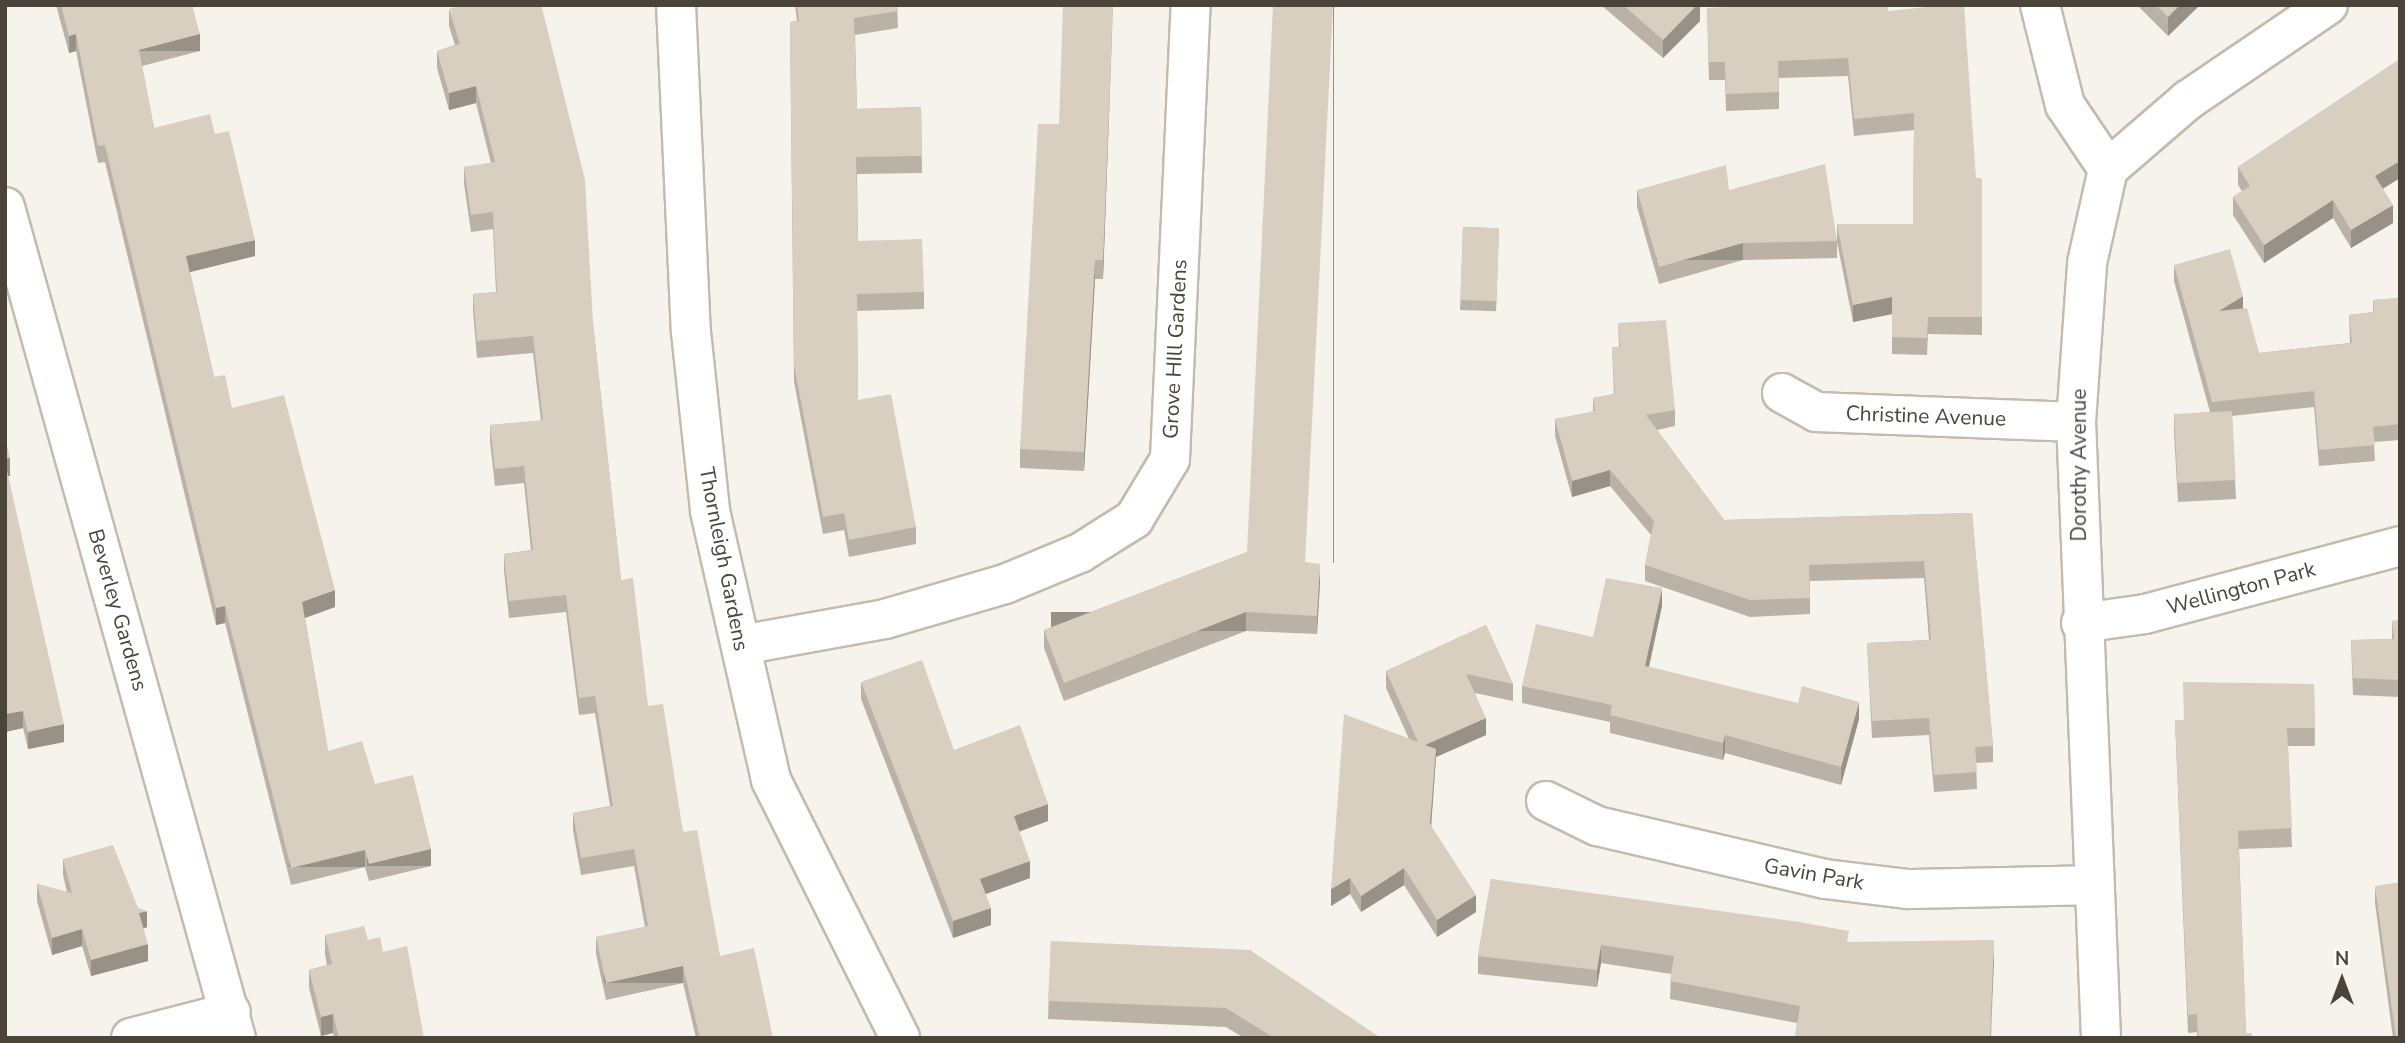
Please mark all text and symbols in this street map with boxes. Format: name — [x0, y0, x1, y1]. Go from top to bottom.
street label: Grove HIll Gardens — [1158, 259, 1192, 439]
street label: Dorothy Avenue — [2066, 388, 2092, 542]
street label: Christine Avenue — [1845, 401, 2007, 431]
street label: Thornleigh Gardens — [694, 465, 754, 653]
street label: Beverley Gardens — [83, 526, 153, 694]
street label: Wellington Park — [2164, 556, 2318, 620]
street label: Gavin Park — [1762, 853, 1866, 895]
north arrow — [2307, 945, 2377, 1015]
text: N — [2335, 946, 2349, 972]

